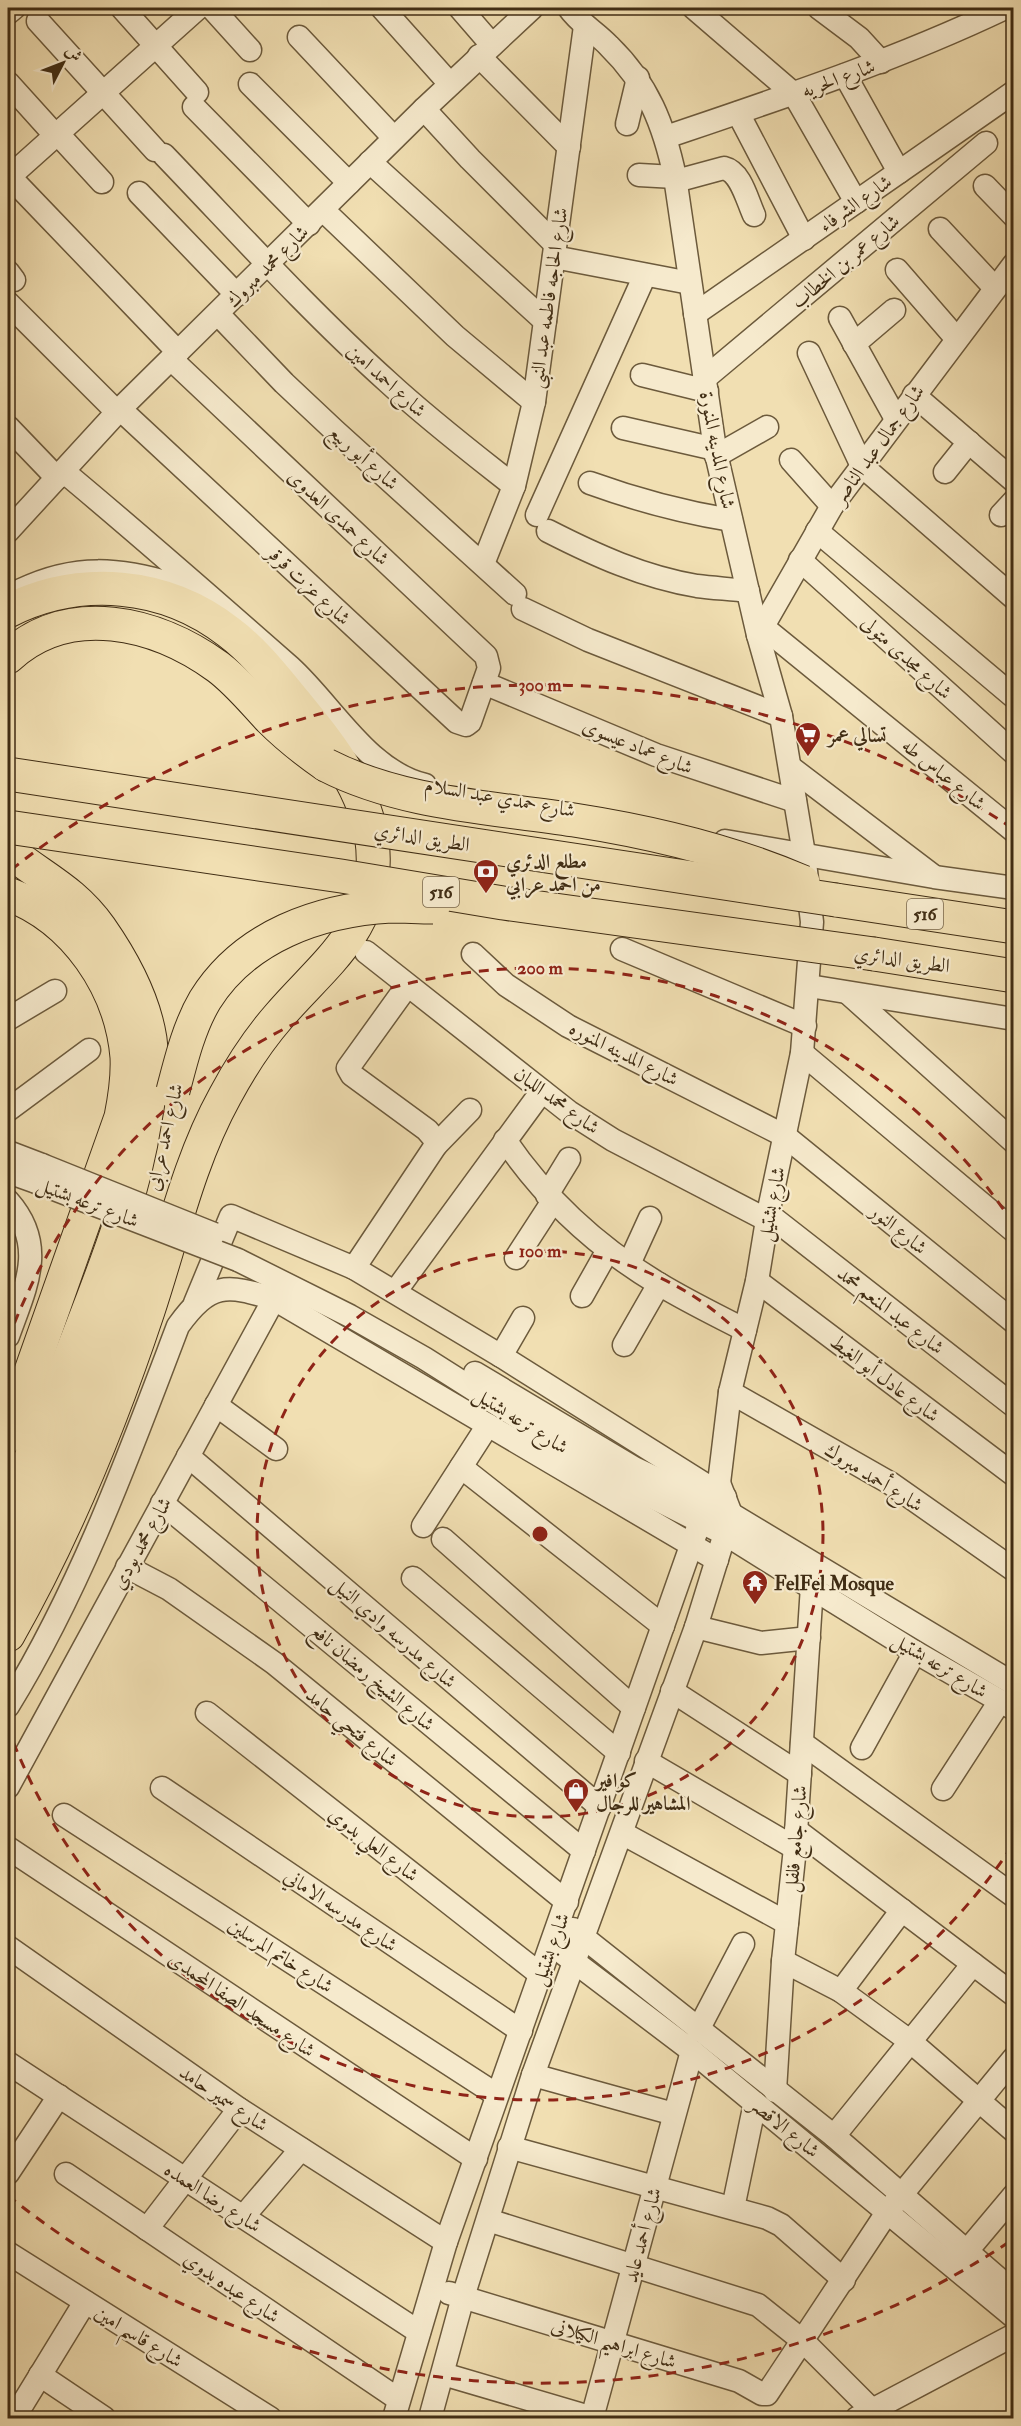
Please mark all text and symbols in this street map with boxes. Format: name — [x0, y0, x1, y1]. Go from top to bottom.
north arrow — [33, 33, 93, 93]
text: ش — [61, 41, 86, 66]
street label: شارع الحريه — [798, 54, 880, 108]
street label: شارع الشرفاء — [814, 169, 900, 242]
street label: شارع الحاجه فاطمه عبد النبى — [523, 206, 579, 391]
street label: شارع عمر بن الخطاب — [786, 209, 908, 318]
street label: شارع محمد مبروك — [221, 220, 318, 317]
street label: شارع احمد امين — [338, 338, 432, 426]
street label: شارع جمال عبد الناصر — [826, 380, 934, 513]
street label: شارع المدينه المنورة — [689, 389, 741, 512]
street label: شارع أبو ربيع — [320, 418, 405, 499]
street label: شارع حمدى العدوى — [279, 464, 395, 575]
street label: شارع عزت قرقر — [256, 539, 356, 634]
street label: شارع مجدى متولى — [853, 610, 957, 708]
text: 300 m — [518, 674, 563, 697]
street label: شارع عماد عيسوى — [577, 713, 697, 785]
supermarket icon: تسالي عمر — [793, 720, 823, 758]
place label: تسالي عمر — [826, 723, 886, 751]
street label: شارع عباس طه — [893, 733, 991, 820]
street label: شارع حمدي عبد السلام — [422, 772, 577, 828]
street label: الطريق الدائري — [372, 818, 472, 860]
place label: مطلع الدئري من احمد عرابي — [505, 849, 601, 900]
bank icon: مطلع الدئري من احمد عرابي — [471, 857, 501, 895]
road number: 516 — [423, 877, 459, 907]
road number: 516 — [907, 899, 943, 929]
street label: الطريق الدائري — [852, 940, 952, 982]
text: 200 m — [517, 957, 564, 980]
street label: شارع المدينه المنوره — [563, 1015, 683, 1096]
street label: شارع محمد اللبان — [506, 1061, 604, 1144]
street label: شارع احمد عرابى — [140, 1081, 194, 1194]
street label: شارع بشتيل — [752, 1165, 796, 1245]
street label: شارع ترعه بشتيل — [31, 1172, 143, 1238]
street label: شارع النور — [860, 1197, 932, 1264]
text: 100 m — [519, 1240, 562, 1263]
street label: شارع عبد المنعم محمد — [828, 1261, 949, 1365]
street label: شارع عادل أبو الغيط — [822, 1327, 946, 1432]
street label: شارع ترعه بشتيل — [466, 1381, 573, 1464]
street label: شارع أحمد مبروك — [817, 1436, 929, 1522]
street label: شارع محمد بودي — [106, 1493, 182, 1596]
centre of rings — [530, 1524, 550, 1544]
temple icon: FelFel Mosque — [740, 1568, 770, 1606]
street label: شارع مدرسه وادي النيل — [322, 1571, 462, 1698]
place label: FelFel Mosque — [774, 1571, 895, 1597]
street label: شارع الشيخ رمضان نافع — [302, 1618, 440, 1740]
street label: شارع ترعه بشتيل — [885, 1627, 992, 1708]
street label: شارع فتحي حامد — [297, 1683, 403, 1777]
place label: كوافير المشاهير للرجال — [594, 1768, 691, 1816]
shop icon: كوافير المشاهير للرجال — [561, 1776, 591, 1814]
street label: شارع جامع فلفل — [778, 1784, 818, 1894]
street label: شارع العلي بدوي — [319, 1801, 424, 1893]
street label: شارع مدرسه الاماني — [276, 1863, 402, 1962]
street label: شارع بشتيل — [526, 1909, 580, 1991]
street label: شارع خاتم المرسلين — [221, 1912, 338, 2003]
street label: شارع مسجد الصفا المحمدى — [161, 1946, 320, 2067]
street label: شارع سمير حامد — [172, 2060, 273, 2141]
street label: شارع الاقصر — [740, 2090, 825, 2167]
street label: شارع رضا العمده — [157, 2157, 266, 2242]
street label: شارع أحمد عايد — [616, 2184, 672, 2287]
street label: شارع عبده بدوي — [176, 2246, 285, 2333]
street label: شارع قاسم امين — [86, 2300, 187, 2379]
street label: شارع ابراهيم الكيلانى — [546, 2313, 680, 2381]

